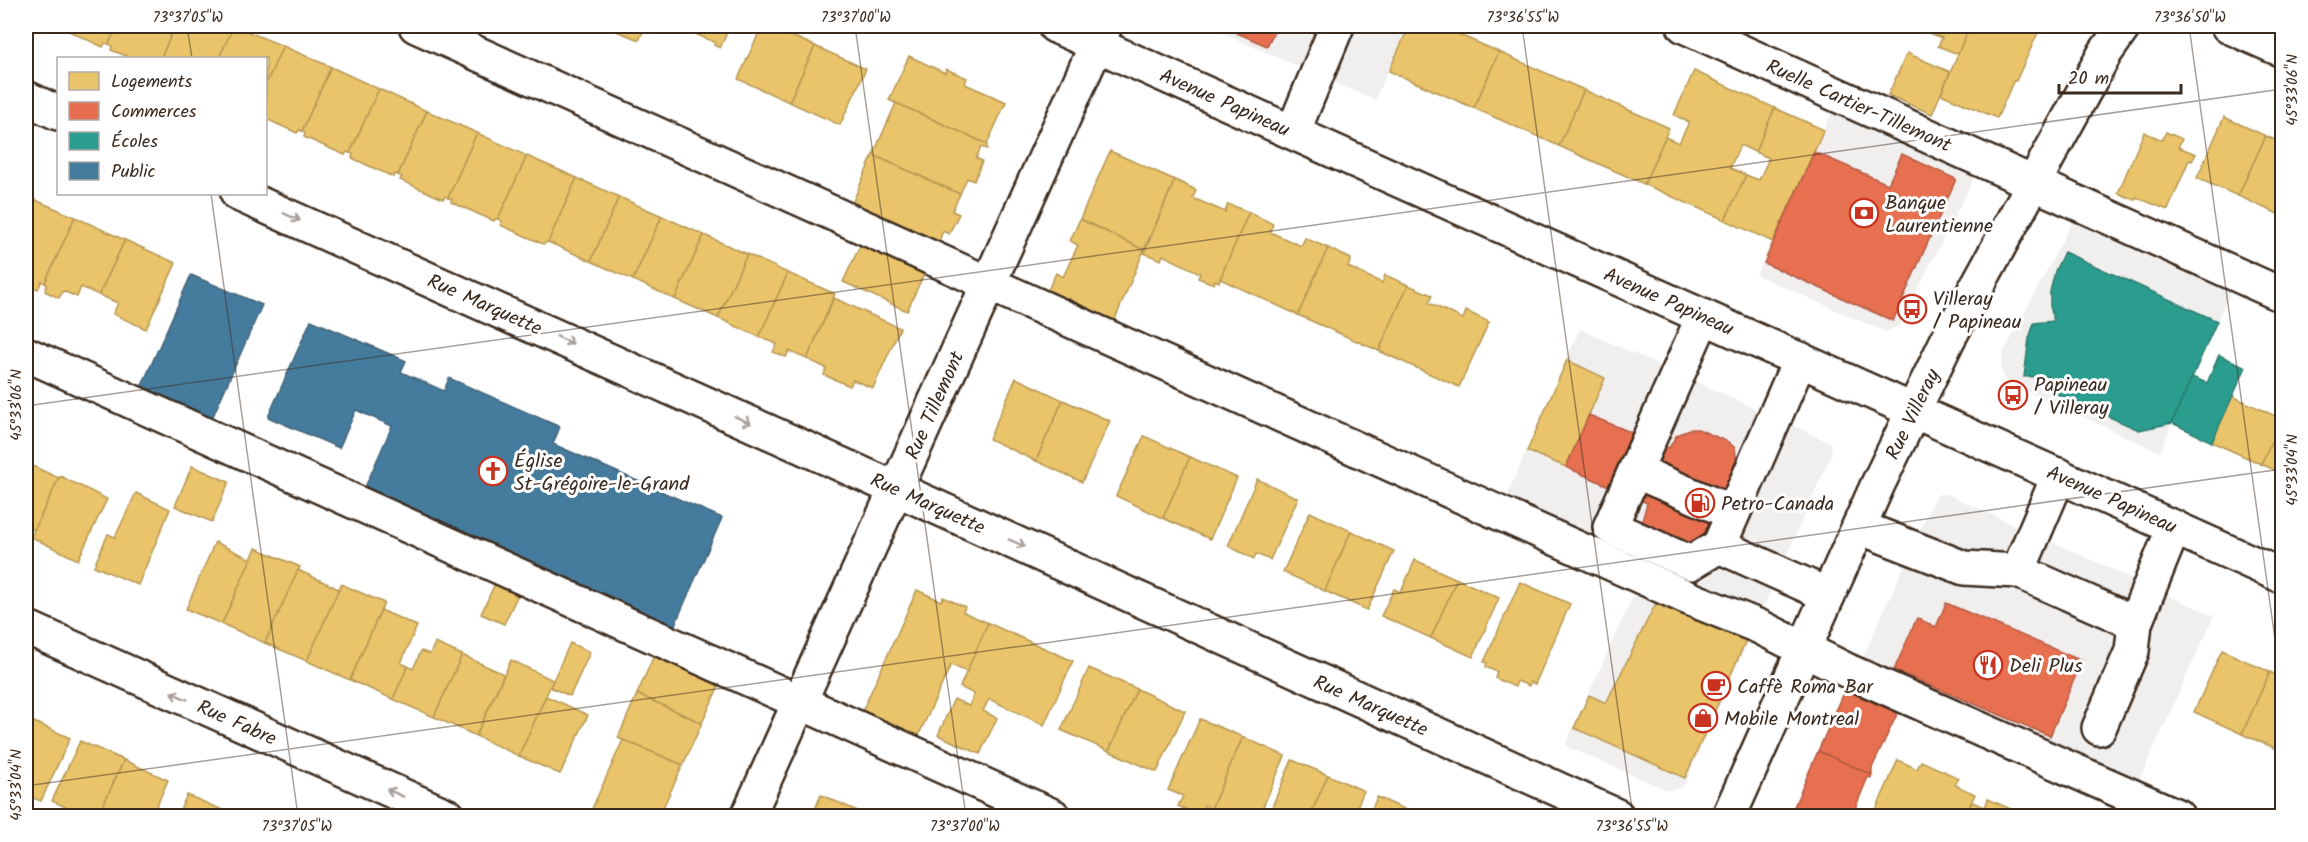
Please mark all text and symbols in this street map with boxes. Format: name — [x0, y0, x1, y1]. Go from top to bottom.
text: 73°37'05"W — [153, 6, 223, 30]
text: 73°37'00"W — [821, 6, 891, 30]
text: 73°36'55"W — [1487, 6, 1559, 30]
text: 73°36'50"W — [2154, 6, 2226, 30]
street label: Ruelle Cartier-Tillemont — [1760, 52, 1956, 162]
text: 45°33'06"N — [2281, 54, 2305, 126]
legend — [57, 57, 267, 195]
scale bar — [2059, 57, 2180, 95]
street label: Avenue Papineau — [1154, 61, 1295, 147]
text: 20 m — [2068, 65, 2109, 94]
text: Logements — [111, 68, 193, 97]
text: Commerces — [111, 98, 197, 127]
text: Écoles — [111, 128, 158, 157]
text: Public — [111, 158, 156, 187]
place label: Banque Laurentienne — [1885, 188, 1993, 243]
bank icon: Banque Laurentienne — [1848, 197, 1880, 229]
one-way arrow — [282, 212, 300, 224]
street label: Avenue Papineau — [1598, 260, 1739, 346]
street label: Rue Marquette — [422, 266, 547, 345]
place label: Villeray / Papineau — [1933, 284, 2022, 339]
bus stop icon: Villeray / Papineau — [1896, 293, 1928, 325]
one-way arrow — [556, 335, 574, 347]
street label: Rue Tillemont — [898, 346, 974, 465]
street label: Rue Villeray — [1878, 363, 1950, 466]
text: 45°33'06"N — [5, 369, 29, 441]
place label: Papineau / Villeray — [2034, 370, 2109, 425]
bus stop icon: Papineau / Villeray — [1997, 379, 2029, 411]
one-way arrow — [734, 415, 752, 426]
text: 45°33'04"N — [2281, 434, 2305, 506]
place label: Église St-Grégoire-le-Grand — [514, 446, 690, 501]
church icon: Église St-Grégoire-le-Grand — [477, 455, 509, 487]
street label: Avenue Papineau — [2041, 458, 2182, 544]
street label: Rue Marquette — [865, 465, 990, 544]
fuel station icon: Petro-Canada — [1684, 487, 1716, 519]
place label: Petro-Canada — [1721, 489, 1834, 521]
one-way arrow — [1007, 538, 1025, 550]
restaurant icon: Deli Plus — [1972, 649, 2004, 681]
place label: Deli Plus — [2009, 651, 2083, 683]
street label: Rue Marquette — [1308, 667, 1433, 746]
cafe icon: Caffè Roma Bar — [1700, 670, 1732, 702]
place label: Caffè Roma Bar — [1737, 672, 1874, 704]
one-way arrow — [170, 690, 188, 701]
street label: Rue Fabre — [191, 692, 281, 756]
shop icon: Mobile Montreal — [1687, 702, 1719, 734]
place label: Mobile Montreal — [1724, 704, 1859, 736]
text: 45°33'04"N — [5, 749, 29, 821]
one-way arrow — [386, 786, 404, 797]
text: 73°37'05"W — [262, 815, 332, 839]
text: 73°37'00"W — [930, 815, 1000, 839]
text: 73°36'55"W — [1596, 815, 1668, 839]

